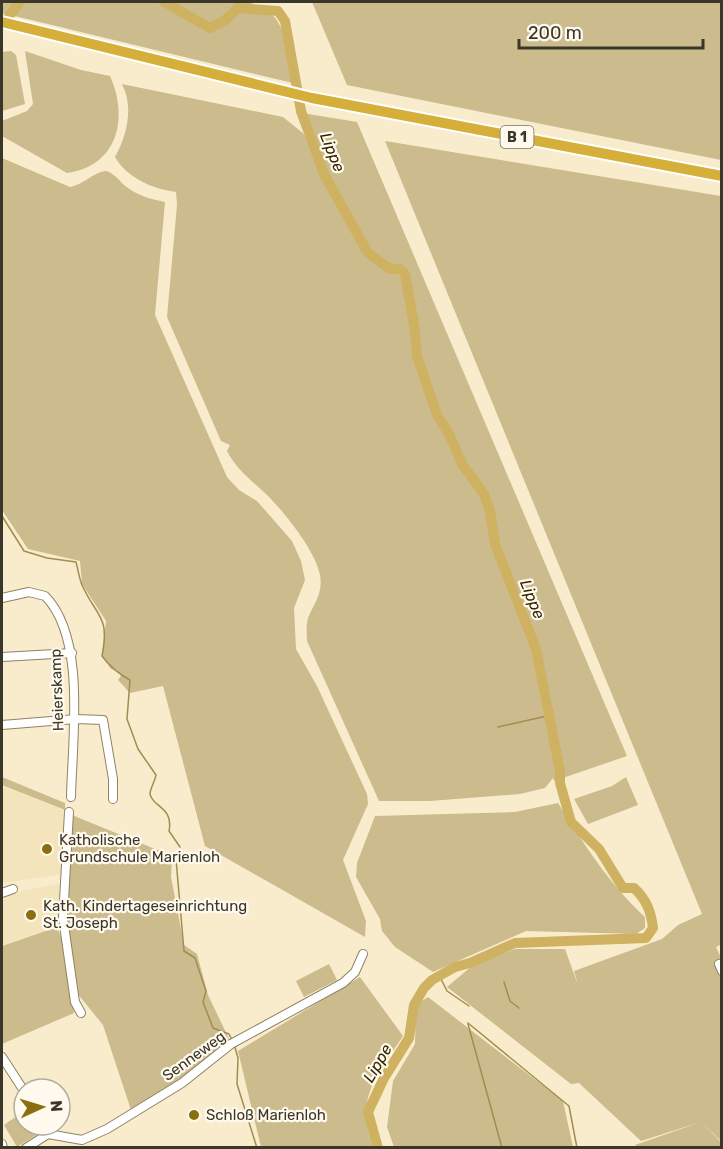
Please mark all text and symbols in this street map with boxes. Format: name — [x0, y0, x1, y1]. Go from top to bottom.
scale bar — [519, 12, 704, 50]
text: 200 m — [528, 22, 582, 44]
road number: B 1 — [500, 126, 534, 148]
water label: Lippe — [316, 130, 349, 175]
water label: Lippe — [516, 577, 549, 622]
street label: Heierskamp — [47, 648, 67, 732]
place label: Katholische Grundschule Marienloh — [59, 831, 220, 866]
marker: Katholische Grundschule Marienloh — [40, 842, 54, 856]
place label: Kath. Kindertageseinrichtung St. Joseph — [43, 897, 247, 932]
marker: Kath. Kindertageseinrichtung St. Joseph — [24, 908, 38, 922]
street label: Senneweg — [159, 1027, 229, 1085]
water label: Lippe — [359, 1041, 396, 1086]
north arrow — [12, 1077, 72, 1137]
text: N — [47, 1100, 66, 1112]
place label: Schloß Marienloh — [206, 1106, 326, 1124]
marker: Schloß Marienloh — [187, 1108, 201, 1122]

